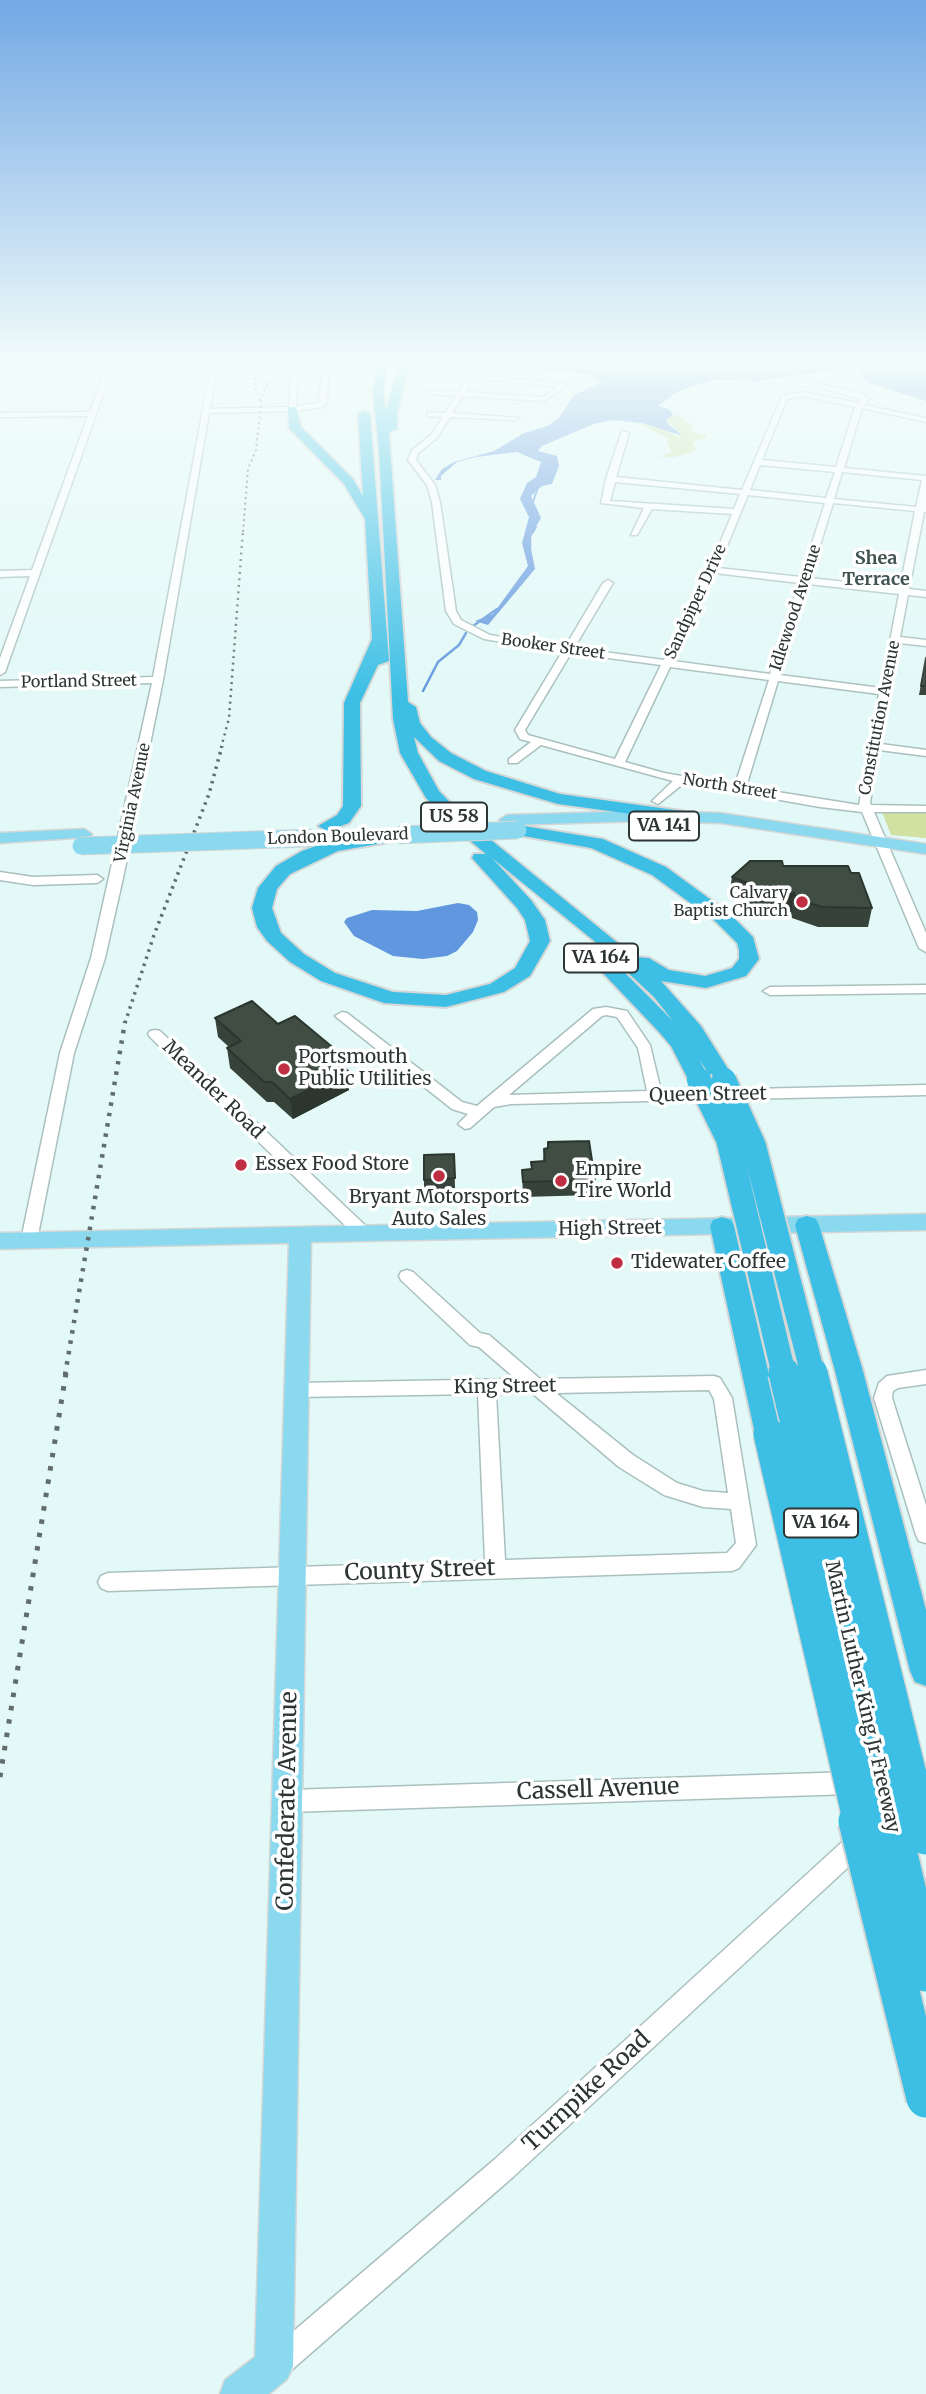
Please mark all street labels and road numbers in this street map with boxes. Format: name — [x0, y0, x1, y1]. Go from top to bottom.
street label: Sandpiper Drive — [661, 542, 731, 662]
street label: Idlewood Avenue — [767, 543, 825, 673]
street label: Booker Street — [500, 630, 606, 664]
street label: Constitution Avenue — [856, 639, 904, 797]
street label: Portland Street — [21, 671, 137, 693]
street label: Virginia Avenue — [111, 741, 155, 865]
street label: North Street — [682, 770, 778, 804]
road number: US 58 — [421, 802, 487, 832]
road number: VA 141 — [629, 812, 699, 840]
street label: London Boulevard — [267, 825, 409, 849]
road number: VA 164 — [564, 944, 638, 973]
street label: Meander Road — [158, 1036, 268, 1144]
street label: Queen Street — [649, 1083, 767, 1107]
street label: High Street — [558, 1217, 662, 1241]
street label: King Street — [454, 1375, 556, 1399]
road number: VA 164 — [784, 1508, 858, 1538]
street label: County Street — [344, 1555, 496, 1587]
street label: Martin Luther King Jr Freeway — [820, 1559, 904, 1835]
street label: Confederate Avenue — [272, 1691, 304, 1911]
street label: Cassell Avenue — [516, 1773, 680, 1807]
street label: Turnpike Road — [518, 2026, 656, 2158]

